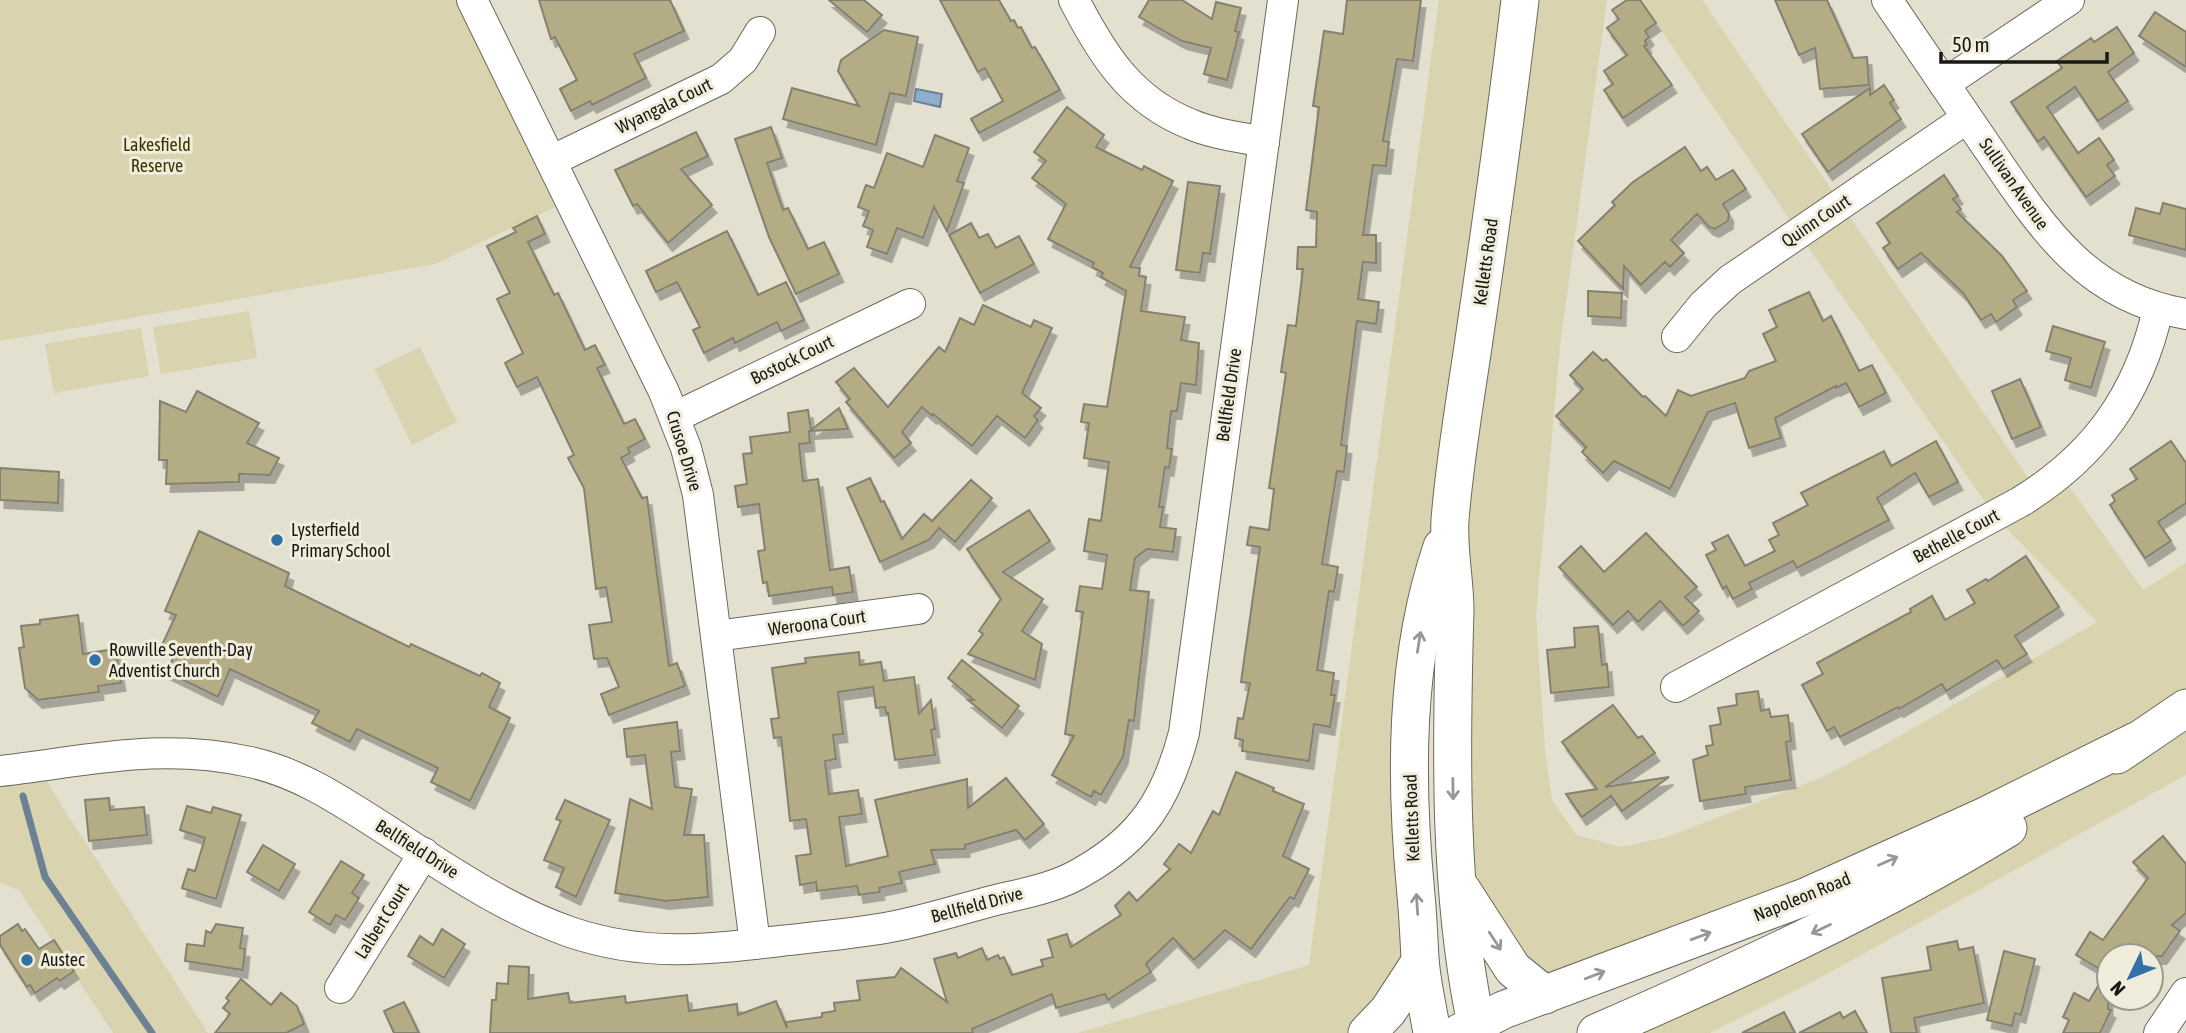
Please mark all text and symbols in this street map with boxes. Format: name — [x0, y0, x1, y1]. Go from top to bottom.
scale bar — [1941, 21, 2107, 65]
text: 50 m — [1952, 32, 1990, 56]
street label: Wyangala Court — [612, 73, 715, 138]
park label: Lakesfield Reserve — [123, 134, 191, 176]
street label: Sullivan Avenue — [1975, 134, 2054, 233]
street label: Quinn Court — [1777, 190, 1854, 251]
street label: Kelletts Road — [1469, 217, 1502, 307]
street label: Bostock Court — [747, 331, 837, 389]
street label: Bellfield Drive — [1212, 347, 1245, 443]
street label: Crusoe Drive — [662, 408, 707, 493]
street label: Bethelle Court — [1909, 504, 2002, 567]
place label: Lysterfield Primary School — [291, 519, 391, 561]
marker: Lysterfield Primary School — [269, 532, 285, 548]
street label: Weroona Court — [767, 605, 867, 640]
one-way arrow — [1413, 631, 1426, 654]
place label: Rowville Seventh-Day Adventist Church — [109, 639, 253, 681]
marker: Rowville Seventh-Day Adventist Church — [87, 652, 103, 668]
street label: Kelletts Road — [1399, 774, 1424, 862]
one-way arrow — [1447, 778, 1460, 801]
street label: Bellfield Drive — [372, 815, 463, 882]
one-way arrow — [1877, 853, 1898, 867]
street label: Napoleon Road — [1750, 868, 1853, 926]
street label: Lalbert Court — [350, 879, 413, 962]
street label: Bellfield Drive — [929, 882, 1025, 927]
one-way arrow — [1410, 893, 1423, 915]
one-way arrow — [1811, 922, 1832, 936]
one-way arrow — [1689, 928, 1711, 941]
one-way arrow — [1488, 930, 1502, 950]
north arrow — [2095, 942, 2165, 1012]
place label: Austec — [41, 949, 85, 970]
marker: Austec — [19, 952, 35, 968]
one-way arrow — [1583, 968, 1605, 981]
text: N — [2106, 977, 2129, 1000]

